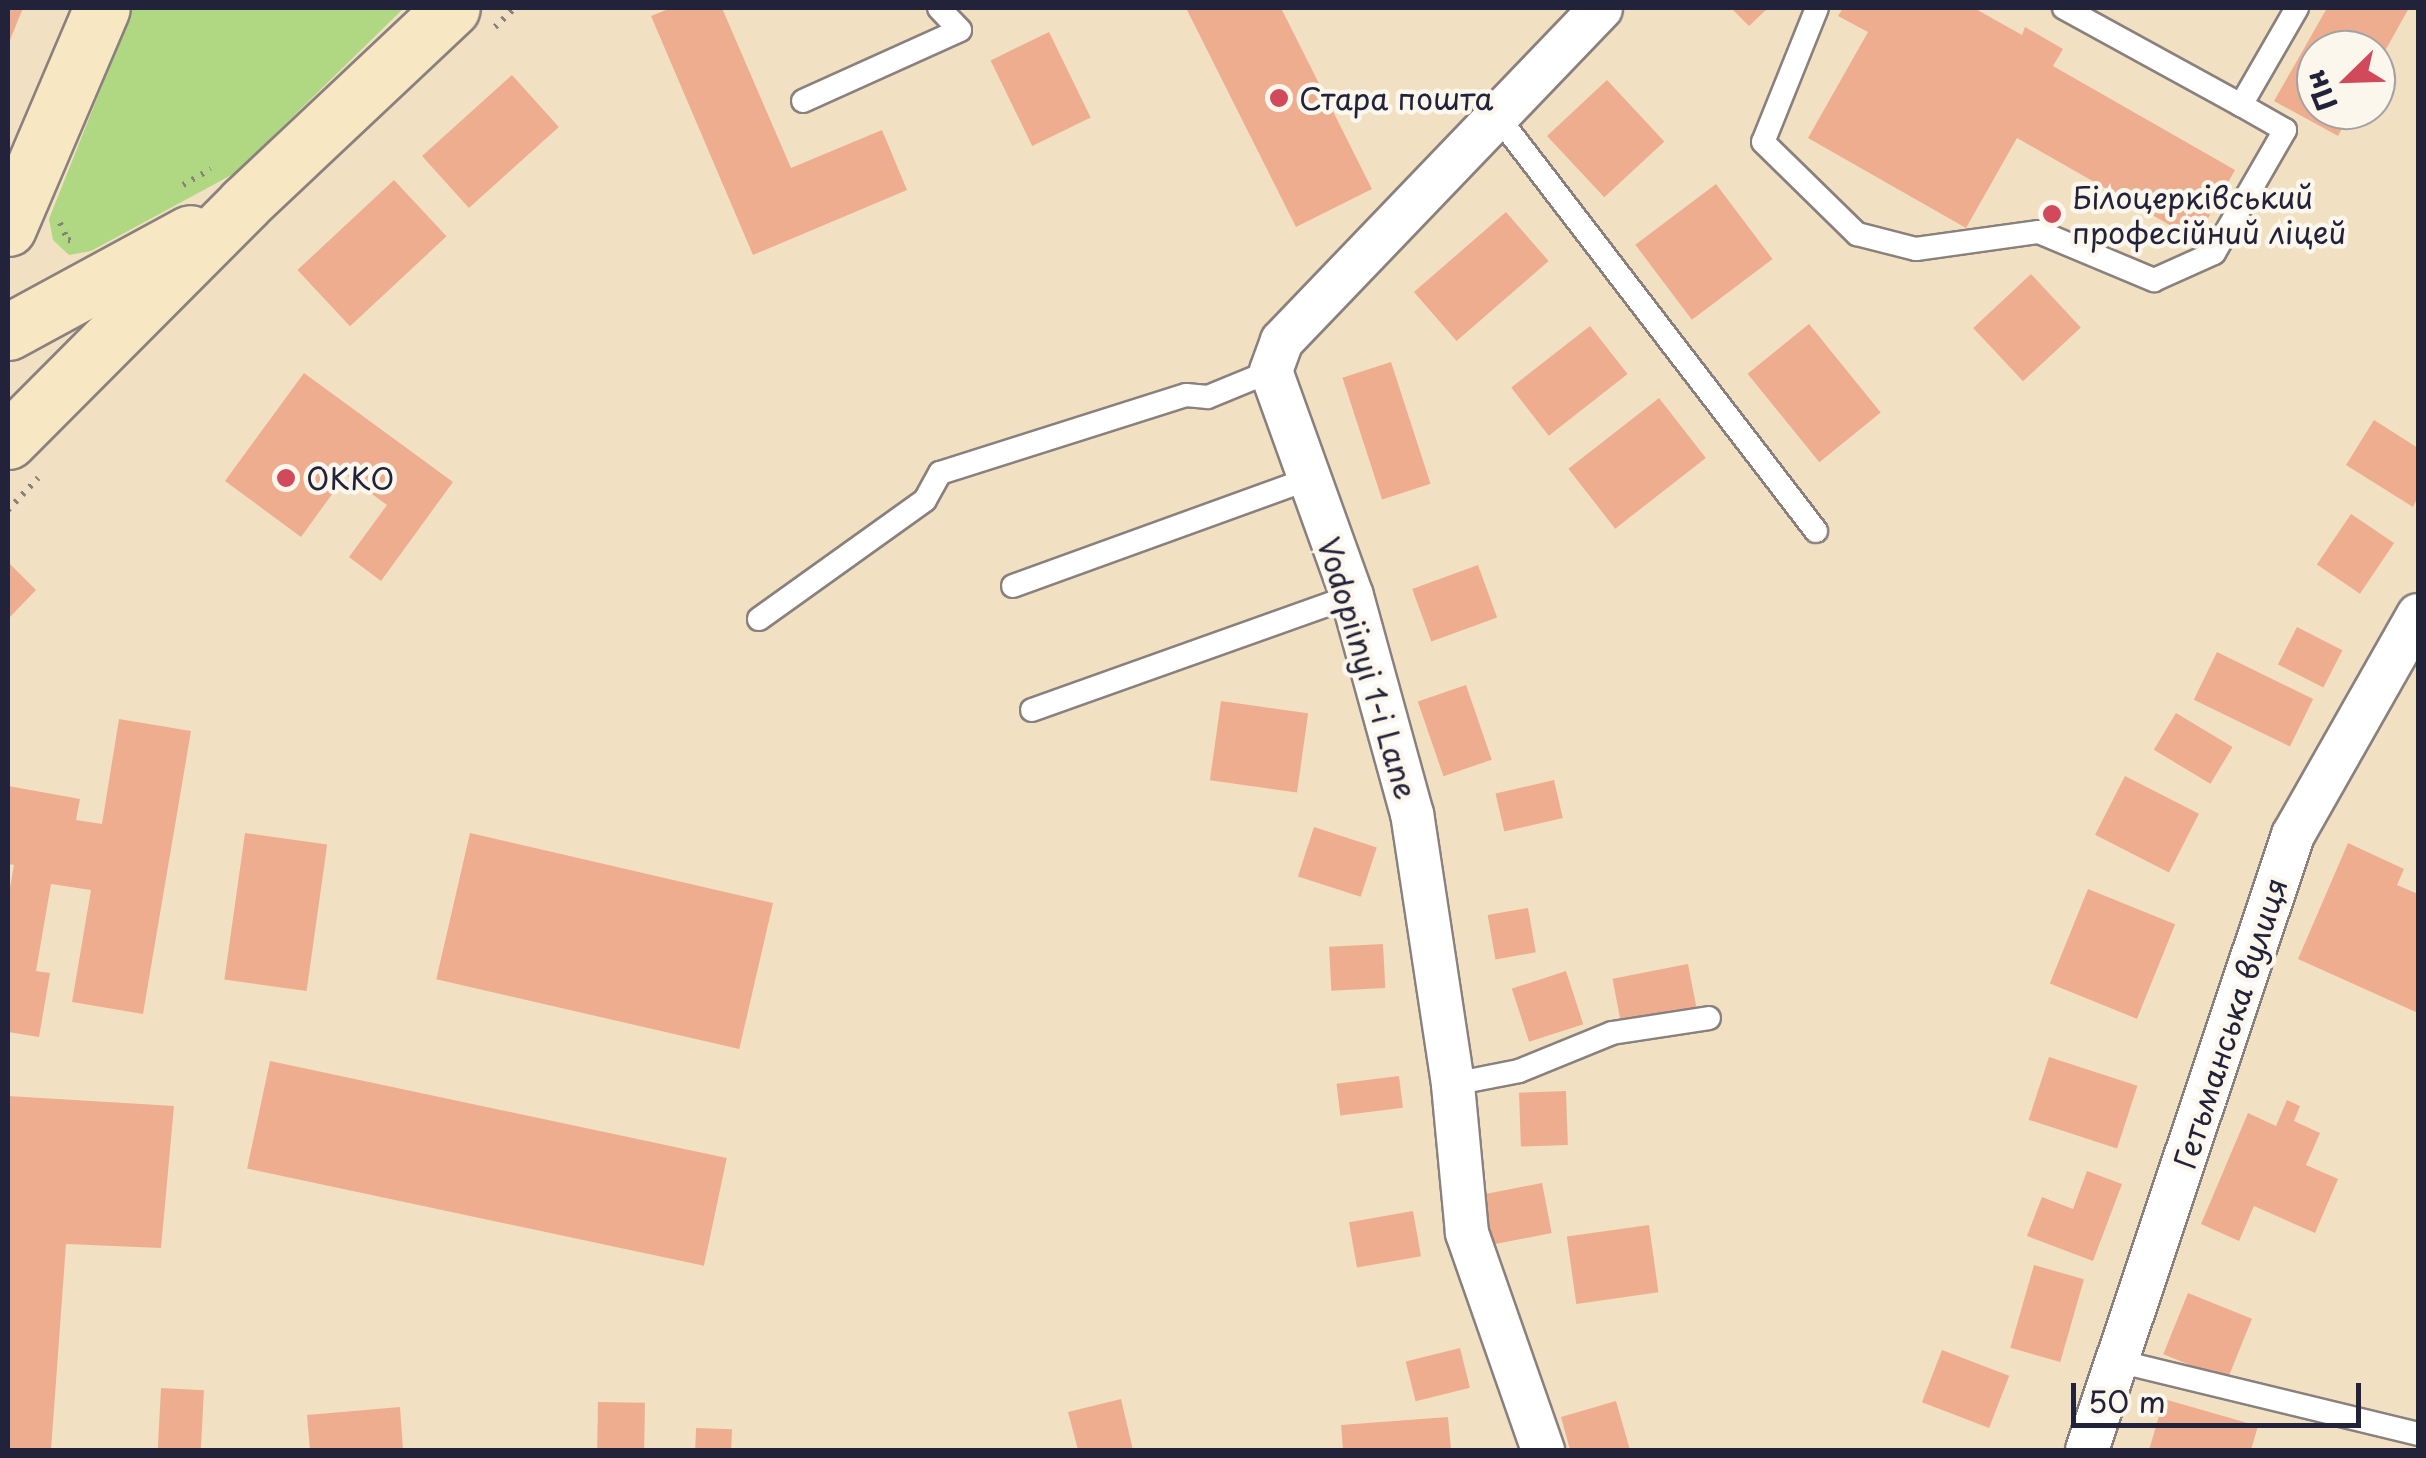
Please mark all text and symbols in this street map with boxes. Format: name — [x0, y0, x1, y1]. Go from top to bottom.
north arrow — [2296, 30, 2396, 130]
text: Пн — [2292, 64, 2347, 118]
place label: Стара пошта — [1299, 80, 1496, 116]
marker: Стара пошта — [1268, 87, 1290, 109]
place label: Білоцерківський професійний ліцей — [2072, 179, 2347, 250]
marker: Білоцерківський професійний ліцей — [2041, 203, 2063, 225]
place label: OKKO — [306, 460, 394, 496]
marker: OKKO — [275, 467, 297, 489]
street label: Vodopiinyi 1-i Lane — [1311, 532, 1425, 804]
street label: Гетьманська вулиця — [2166, 873, 2294, 1173]
scale bar — [2076, 1363, 2366, 1425]
text: 50 m — [2088, 1378, 2166, 1423]

